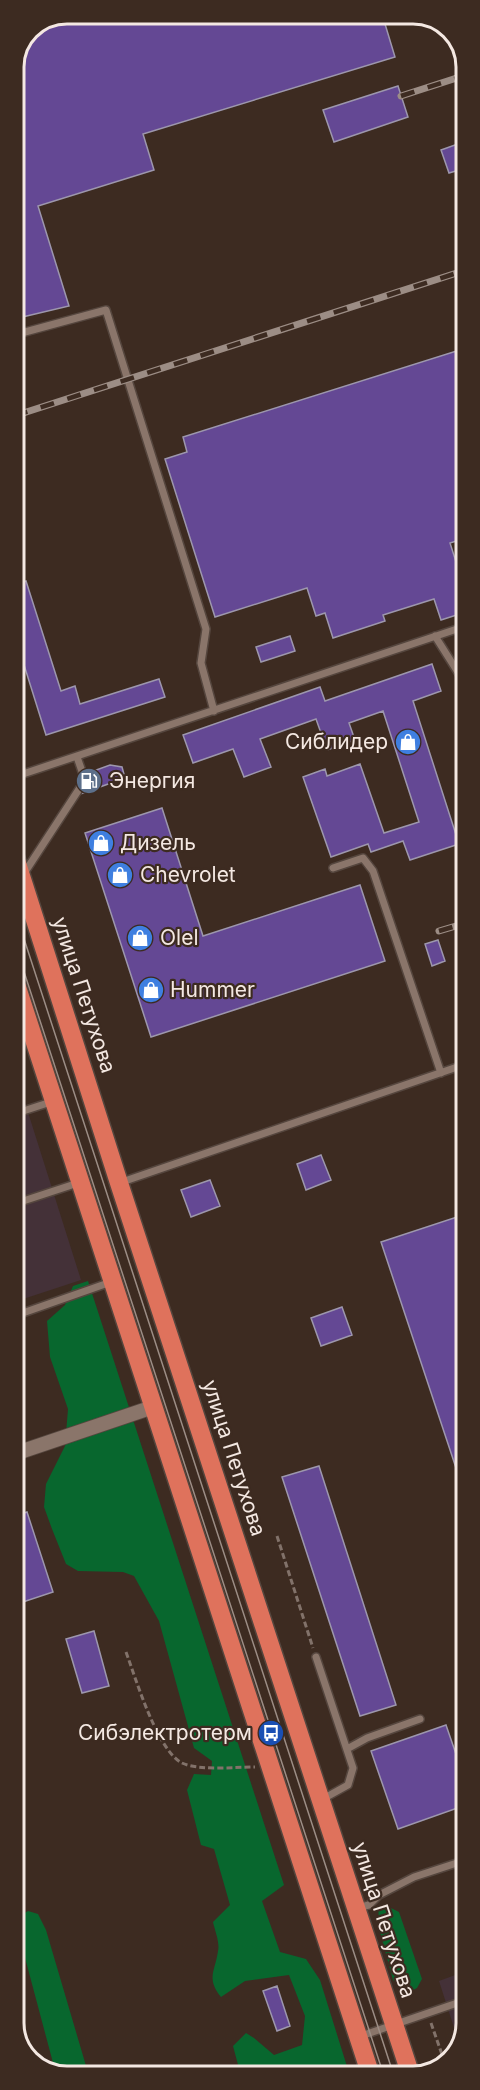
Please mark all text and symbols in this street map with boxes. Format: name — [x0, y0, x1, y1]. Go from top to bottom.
shop icon: Сиблидер — [393, 727, 423, 757]
place label: Сиблидер — [285, 729, 388, 754]
fuel station icon: Энергия — [74, 766, 104, 796]
place label: Энергия — [109, 768, 195, 793]
shop icon: Дизель — [86, 828, 116, 858]
place label: Дизель — [120, 830, 196, 855]
shop icon: Chevrolet — [105, 860, 135, 890]
place label: Chevrolet — [140, 862, 236, 887]
street label: улица Петухова — [47, 914, 121, 1076]
shop icon: Olel — [125, 923, 155, 953]
place label: Olel — [160, 925, 198, 950]
shop icon: Hummer — [136, 975, 166, 1005]
place label: Hummer — [170, 977, 255, 1002]
street label: улица Петухова — [197, 1377, 271, 1539]
bus stop icon: Сибэлектротерм — [256, 1718, 286, 1748]
place label: Сибэлектротерм — [78, 1720, 252, 1745]
street label: улица Петухова — [347, 1839, 421, 2001]

